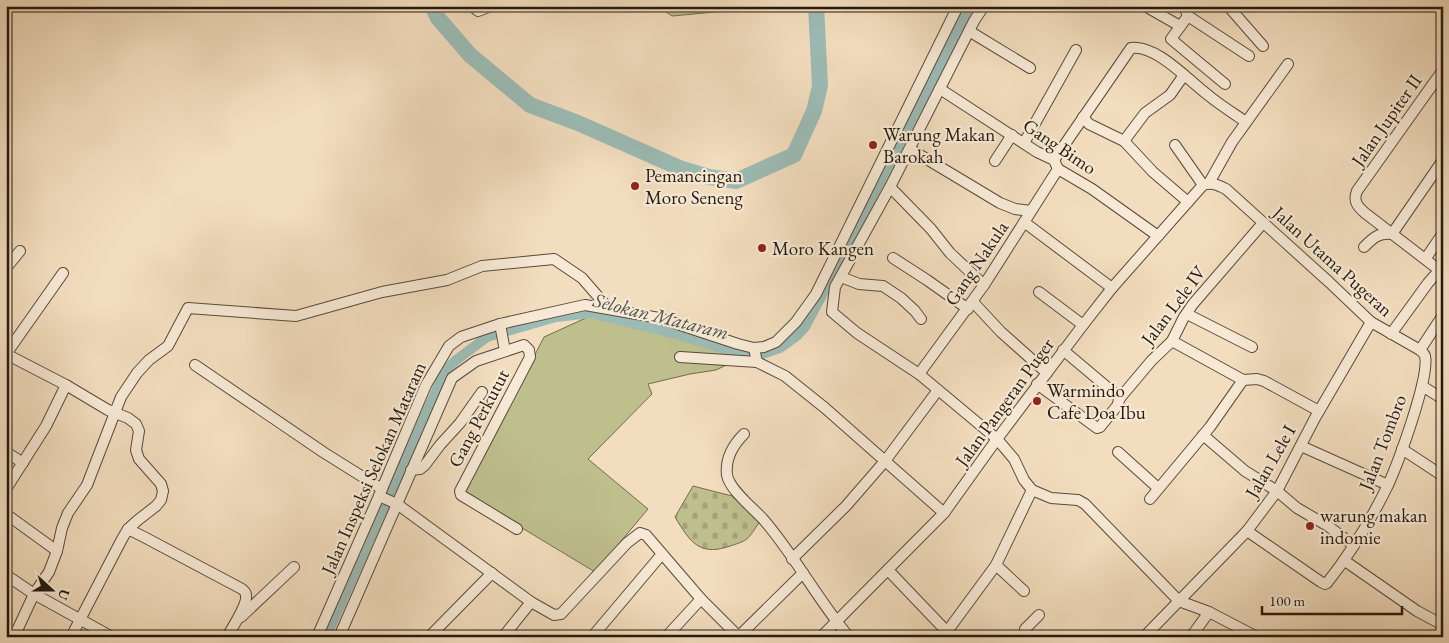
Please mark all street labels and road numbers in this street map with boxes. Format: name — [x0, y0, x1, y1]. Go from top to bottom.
street label: Jalan Jupiter II — [1344, 69, 1428, 173]
street label: Gang Bimo — [1018, 113, 1101, 180]
street label: Jalan Utama Pugeran — [1266, 199, 1398, 322]
street label: Gang Nakula — [939, 216, 1014, 311]
street label: Jalan Lele IV — [1134, 260, 1212, 352]
street label: Jalan Pangeran Puger — [948, 332, 1060, 473]
street label: Jalan Inspeksi Selokan Mataram — [314, 358, 432, 580]
street label: Gang Perkutut — [442, 365, 515, 472]
street label: Jalan Tombro — [1352, 391, 1412, 495]
street label: Jalan Lele I — [1238, 420, 1302, 504]

